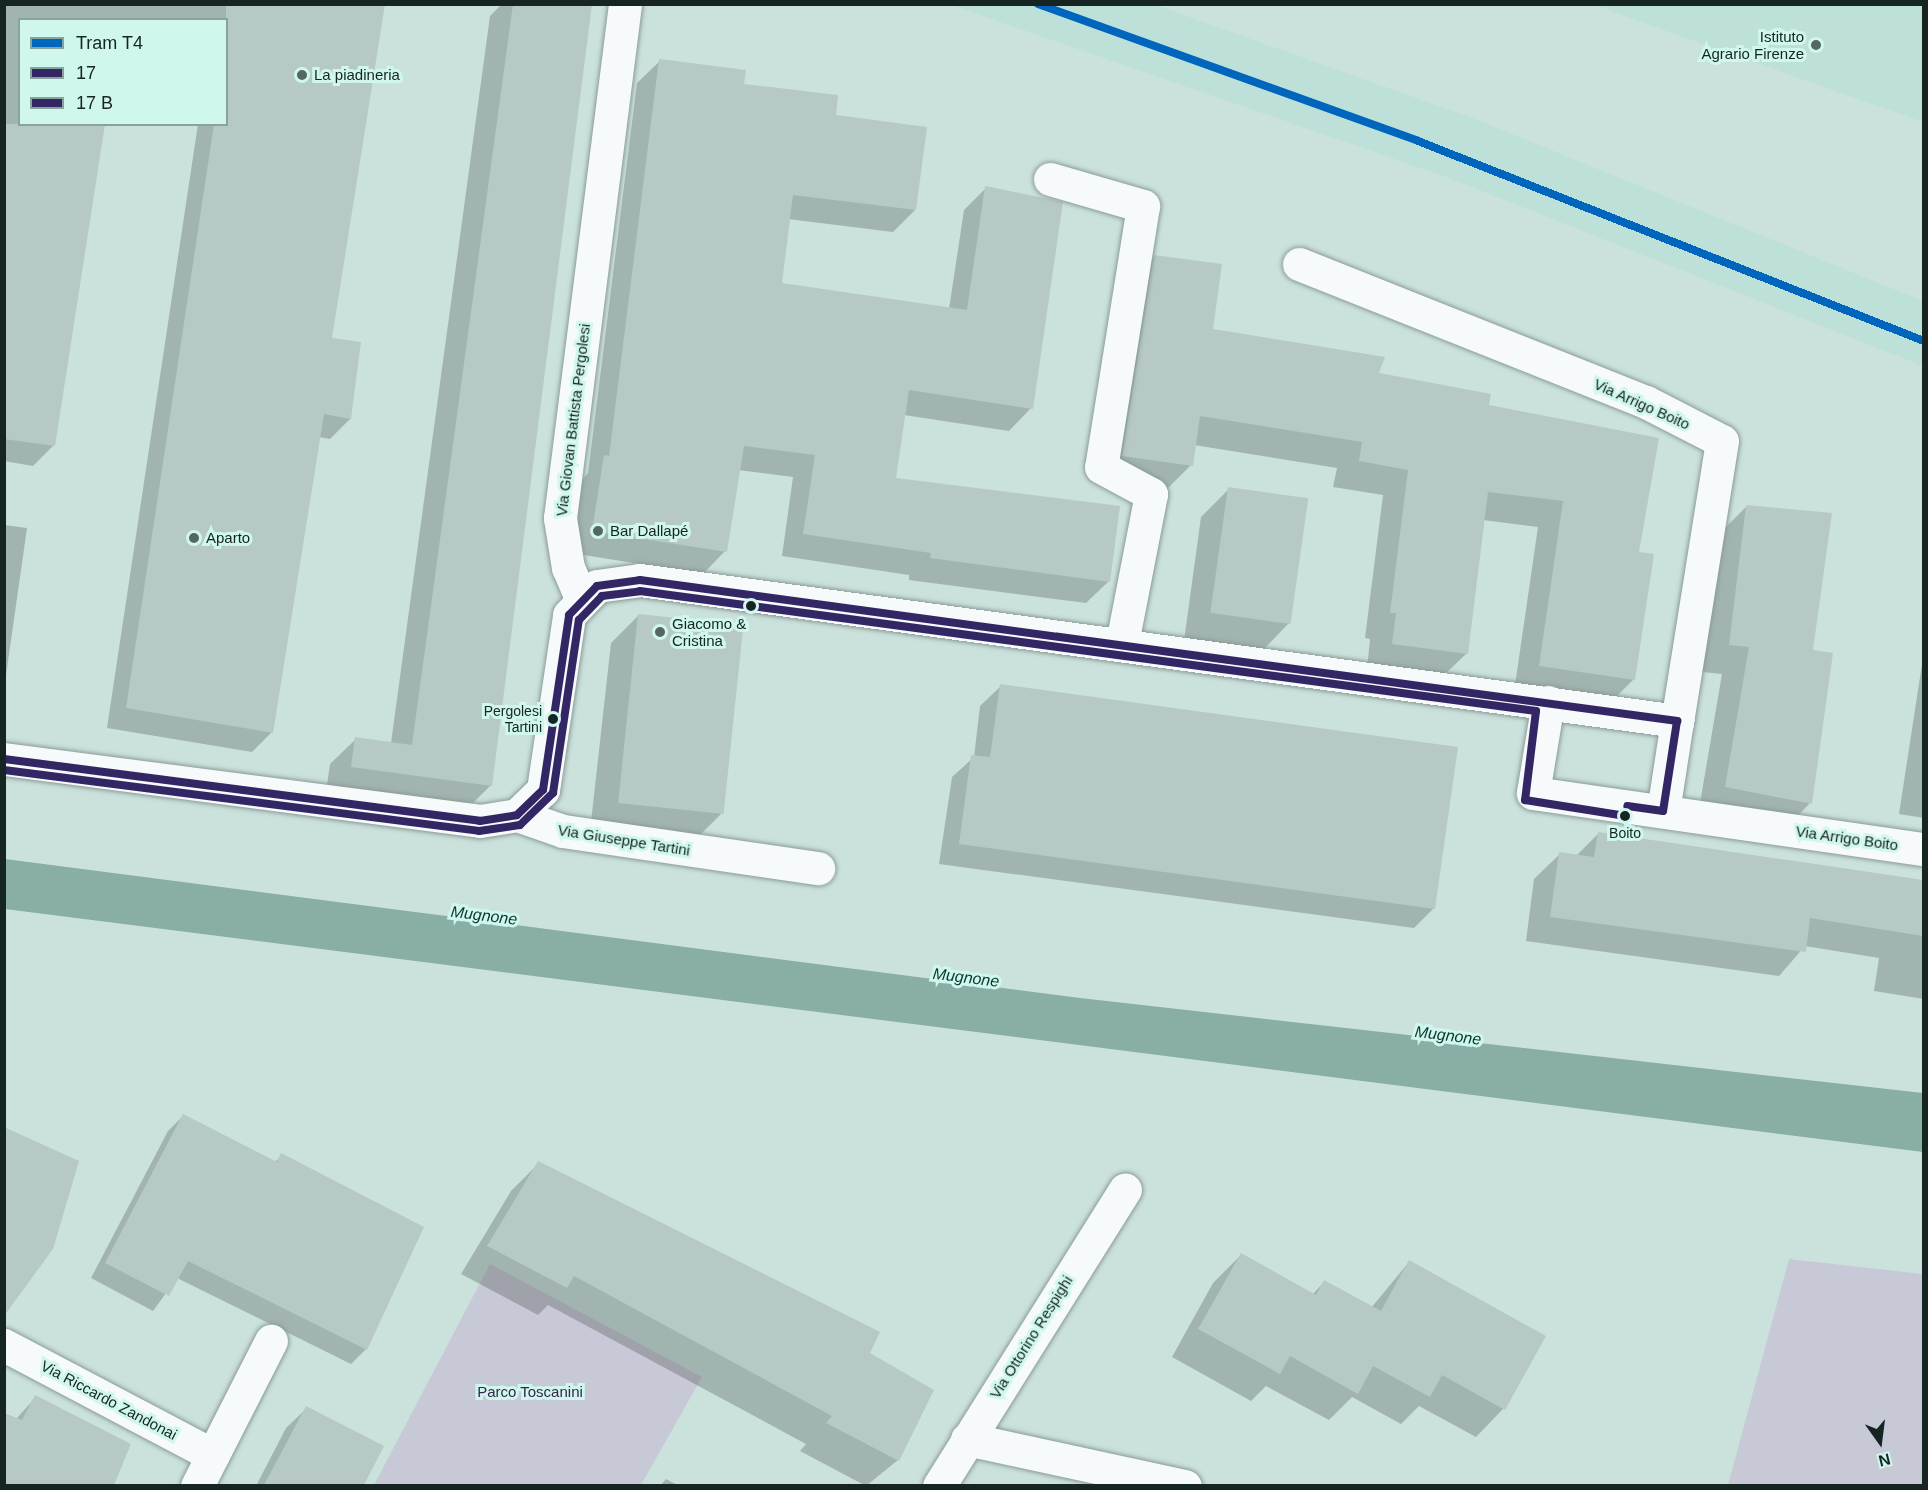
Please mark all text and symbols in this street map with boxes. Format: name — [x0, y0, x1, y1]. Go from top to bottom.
legend — [18, 18, 228, 126]
place label: Istituto Agrario Firenze — [1701, 27, 1804, 62]
text: Tram T4 — [76, 33, 143, 53]
marker: Istituto Agrario Firenze — [1809, 38, 1823, 52]
text: 17 — [76, 63, 96, 83]
place label: La piadineria — [314, 66, 400, 84]
marker: La piadineria — [295, 68, 309, 82]
text: 17 B — [76, 93, 113, 113]
street label: Via Giovan Battista Pergolesi — [552, 323, 594, 517]
street label: Via Arrigo Boito — [1591, 375, 1693, 433]
place label: Bar Dallapé — [610, 522, 688, 540]
marker: Bar Dallapé — [591, 524, 605, 538]
place label: Aparto — [206, 529, 250, 547]
marker: Aparto — [187, 531, 201, 545]
unlabelled marker — [745, 600, 757, 612]
place label: Giacomo & Cristina — [672, 614, 746, 649]
marker: Giacomo & Cristina — [653, 625, 667, 639]
place label: Pergolesi Tartini — [484, 703, 542, 736]
marker: Pergolesi Tartini — [547, 713, 559, 725]
marker: Boito — [1619, 810, 1631, 822]
street label: Via Giuseppe Tartini — [556, 821, 692, 859]
street label: Via Arrigo Boito — [1794, 822, 1900, 854]
place label: Boito — [1609, 825, 1641, 841]
water label: Mugnone — [450, 902, 518, 930]
water label: Mugnone — [932, 964, 1000, 992]
water label: Mugnone — [1414, 1022, 1482, 1050]
street label: Via Ottorino Respighi — [986, 1272, 1076, 1402]
street label: Via Riccardo Zandonai — [38, 1356, 180, 1444]
park label: Parco Toscanini — [477, 1383, 583, 1401]
north arrow — [1850, 1412, 1910, 1472]
text: N — [1877, 1450, 1892, 1470]

